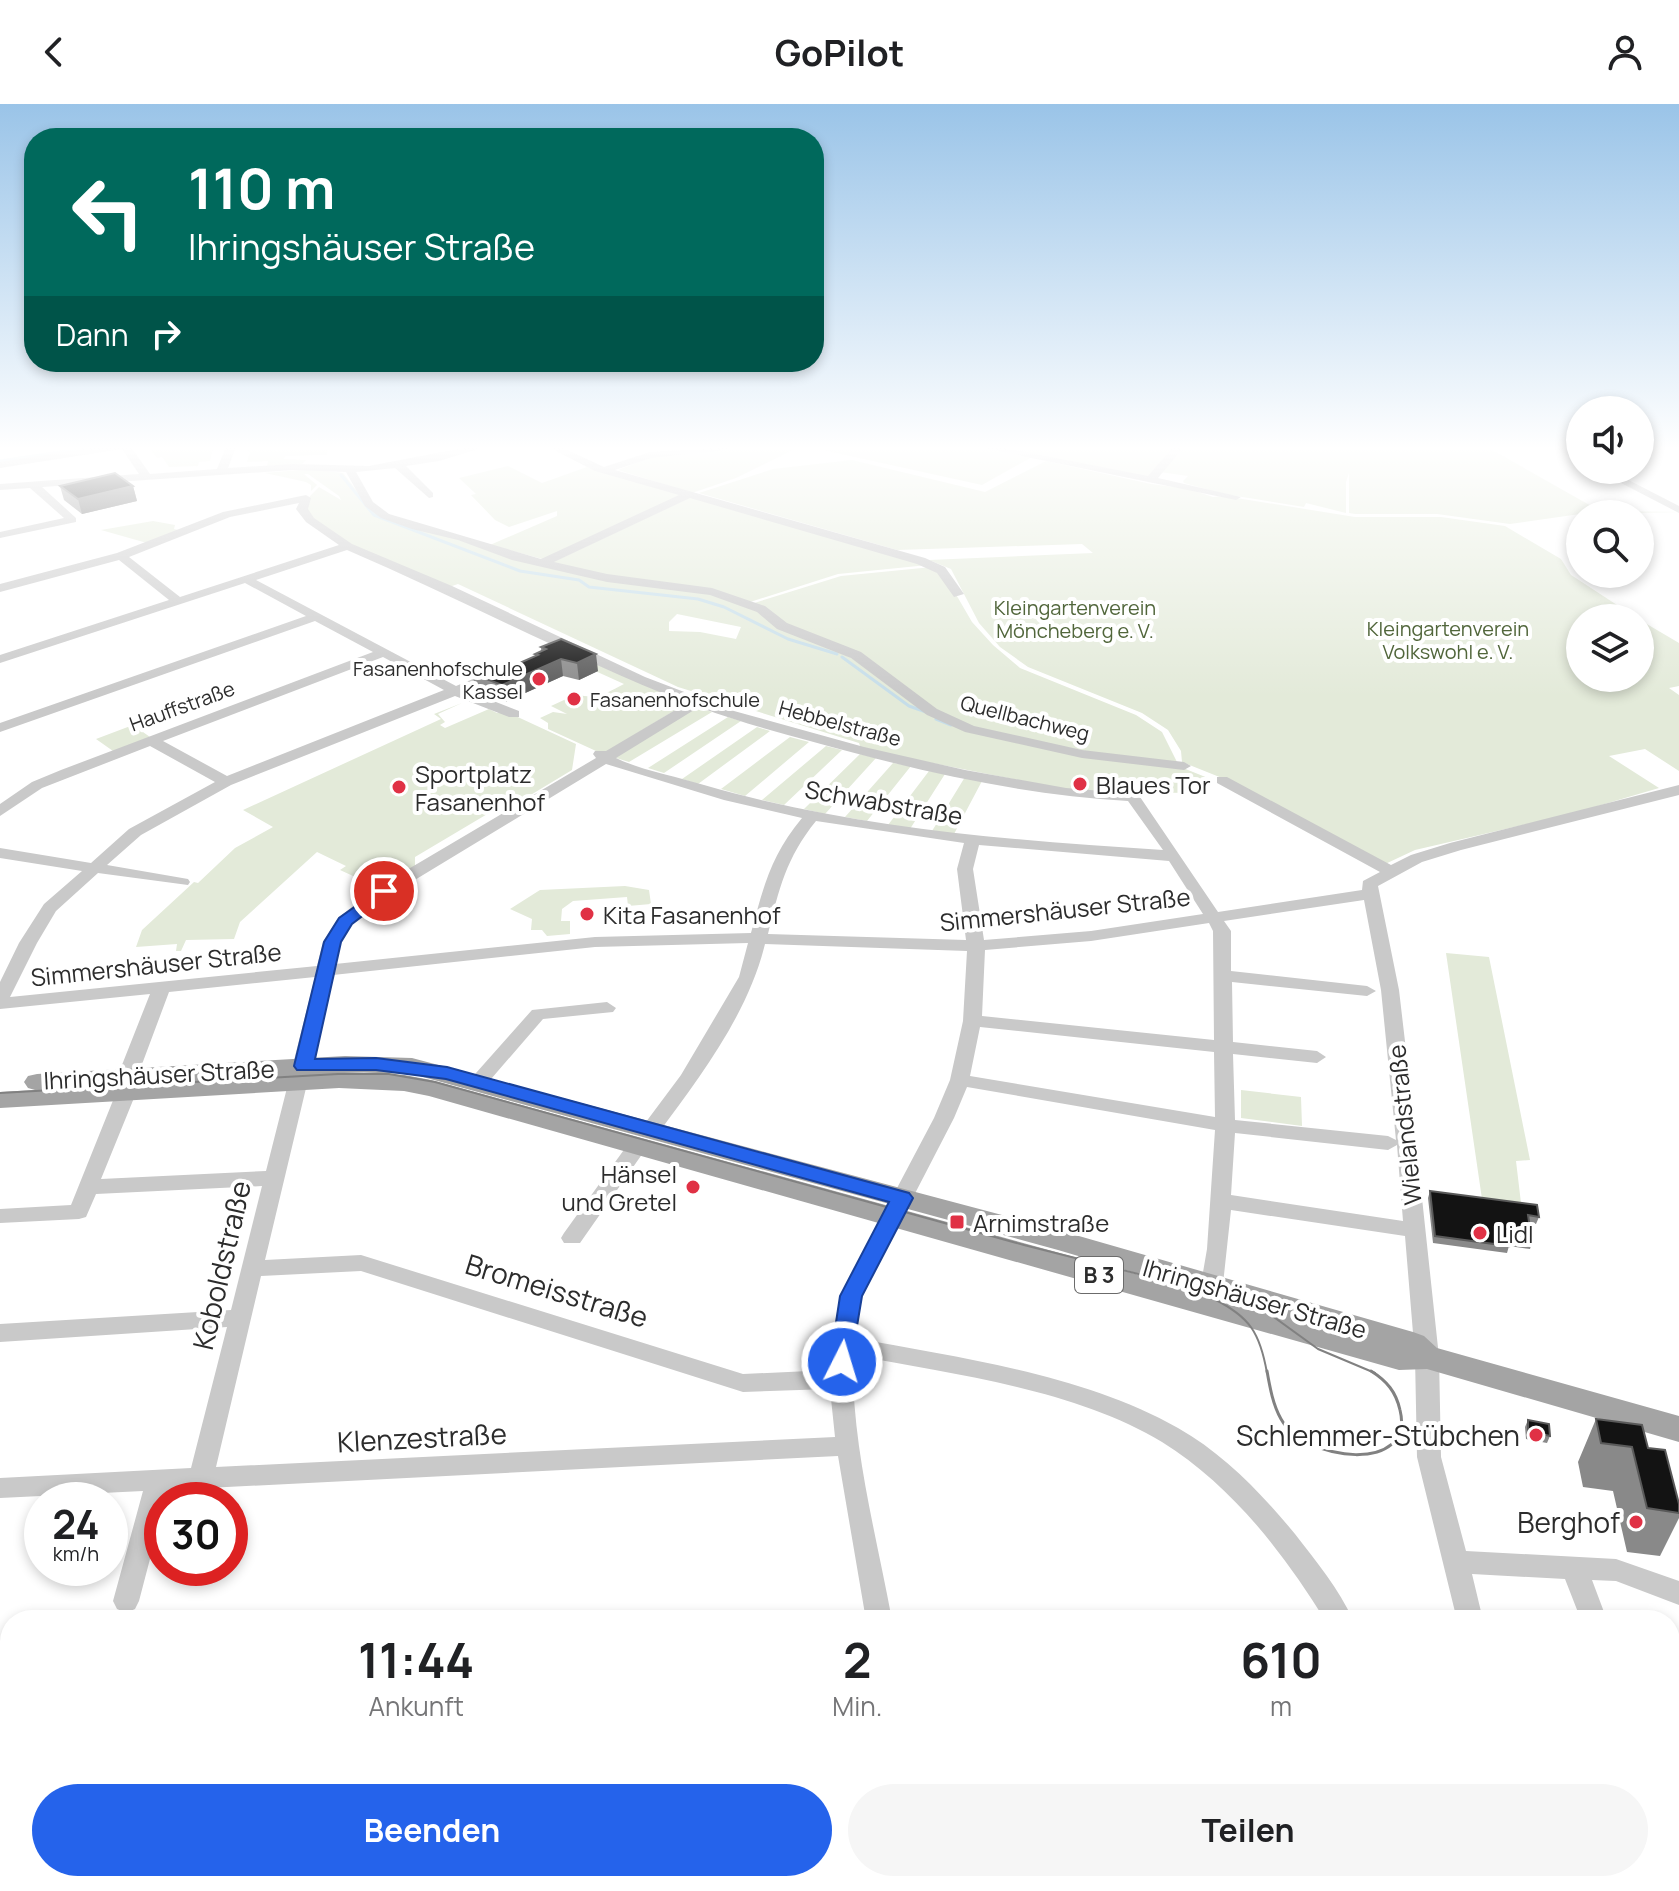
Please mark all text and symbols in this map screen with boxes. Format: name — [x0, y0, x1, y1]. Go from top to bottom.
text: GoPilot — [775, 28, 904, 77]
icon: back — [32, 30, 76, 74]
icon: person — [1603, 30, 1647, 74]
text: 110 m — [188, 149, 335, 226]
icon: left — [56, 160, 160, 264]
text: Ihringshäuser Straße — [188, 222, 535, 271]
icon: right — [144, 312, 188, 356]
text: Dann — [56, 314, 128, 355]
map controls — [1566, 396, 1654, 692]
button: sound — [1566, 396, 1654, 484]
button: search — [1566, 500, 1654, 588]
park label: Kleingartenverein Möncheberg e. V. — [994, 594, 1156, 644]
button: layers — [1566, 604, 1654, 692]
park label: Kleingartenverein Volkswohl e. V. — [1367, 615, 1529, 665]
place label: Fasanenhofschule Kassel — [353, 655, 523, 705]
marker: Fasanenhofschule Kassel — [530, 670, 548, 688]
street label: Hauffstraße — [126, 674, 238, 738]
place label: Fasanenhofschule — [590, 686, 760, 713]
street label: Quellbachweg — [958, 689, 1092, 747]
marker: Fasanenhofschule — [565, 690, 583, 708]
street label: Hebbelstraße — [776, 694, 904, 752]
place label: Sportplatz Fasanenhof — [415, 757, 545, 818]
place label: Blaues Tor — [1096, 768, 1211, 801]
street label: Schwabstraße — [803, 772, 965, 832]
marker: Blaues Tor — [1071, 775, 1089, 793]
marker: Sportplatz Fasanenhof — [390, 778, 408, 796]
pin — [350, 857, 418, 925]
icon: arrive — [362, 869, 406, 913]
street label: Simmershäuser Straße — [938, 879, 1192, 939]
place label: Kita Fasanenhof — [603, 898, 781, 931]
marker: Kita Fasanenhof — [578, 905, 596, 923]
street label: Simmershäuser Straße — [29, 934, 283, 994]
street label: Wielandstraße — [1379, 1043, 1429, 1207]
street label: Ihringshäuser Straße — [43, 1051, 275, 1097]
place label: Hänsel und Gretel — [561, 1157, 677, 1218]
street label: Koboldstraße — [183, 1177, 259, 1353]
marker: Hänsel und Gretel — [684, 1178, 702, 1196]
place label: Arnimstraße — [973, 1206, 1109, 1239]
marker: Arnimstraße — [948, 1213, 966, 1231]
place label: Lidl — [1496, 1217, 1534, 1250]
marker: Lidl — [1471, 1224, 1489, 1242]
street label: Bromeisstraße — [461, 1244, 653, 1336]
street label: Ihringshäuser Straße — [1139, 1250, 1371, 1346]
road number: B 3 — [1075, 1257, 1123, 1293]
position arrow — [800, 1320, 884, 1404]
street label: Klenzestraße — [336, 1414, 508, 1460]
place label: Schlemmer-Stübchen — [1236, 1416, 1520, 1454]
marker: Schlemmer-Stübchen — [1527, 1426, 1545, 1444]
speed limit sign: 30 — [144, 1482, 248, 1586]
text: 24 — [52, 1496, 100, 1551]
place label: Berghof — [1517, 1503, 1620, 1541]
marker: Berghof — [1627, 1513, 1645, 1531]
text: km/h — [53, 1540, 99, 1567]
text: 11:44 — [358, 1627, 474, 1692]
text: 2 — [843, 1627, 872, 1692]
text: 610 — [1240, 1627, 1322, 1692]
text: Ankunft — [368, 1688, 464, 1724]
text: Min. — [832, 1688, 882, 1724]
text: m — [1270, 1688, 1292, 1724]
button: Beenden — [32, 1784, 832, 1876]
button: Teilen — [848, 1784, 1648, 1876]

